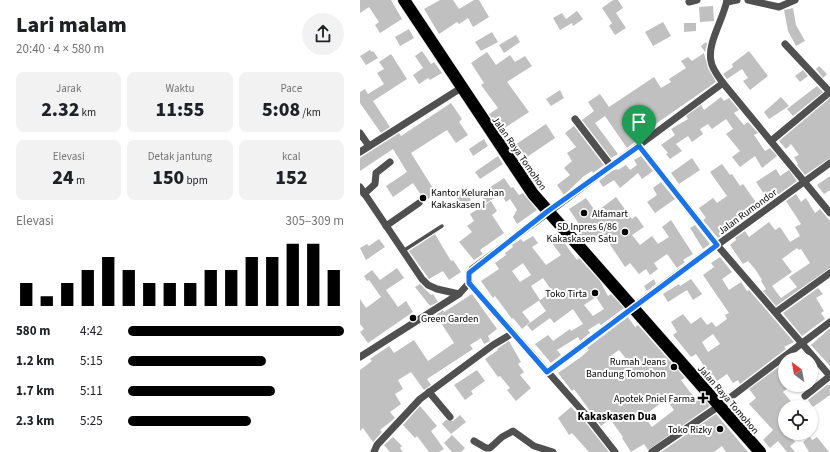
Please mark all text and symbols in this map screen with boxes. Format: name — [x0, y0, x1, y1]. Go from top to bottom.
text: Lari malam — [16, 9, 127, 41]
button: share — [302, 13, 344, 55]
text: 20:40 · 4 × 580 m — [16, 40, 104, 58]
text: Jarak — [56, 81, 81, 96]
text: Waktu — [166, 81, 194, 96]
text: Pace — [281, 81, 302, 96]
text: 2.32 — [41, 96, 79, 124]
text: 11:55 — [156, 96, 204, 124]
text: 5:08 — [262, 96, 300, 124]
text: km — [79, 105, 96, 120]
text: /km — [300, 105, 321, 120]
pin — [622, 105, 656, 146]
icon: arrive — [628, 111, 650, 133]
street label: Jalan Raya Tomohon — [488, 114, 550, 193]
text: Elevasi — [53, 149, 85, 164]
text: Detak jantung — [148, 149, 212, 164]
text: kcal — [282, 149, 301, 164]
text: 24 — [52, 164, 74, 192]
text: 150 — [152, 164, 184, 192]
text: 152 — [275, 164, 307, 192]
text: m — [74, 173, 85, 188]
text: bpm — [184, 173, 208, 188]
street label: Jalan Rumondor — [715, 185, 780, 238]
place label: Kantor Kelurahan Kakaskasen I — [431, 186, 504, 212]
marker: Kantor Kelurahan Kakaskasen I — [418, 193, 428, 203]
place label: Alfamart — [592, 207, 629, 221]
marker: Alfamart — [579, 208, 589, 218]
text: Elevasi — [16, 212, 54, 230]
text: 305–309 m — [286, 212, 344, 230]
place label: SD Inpres 6/86 Kakaskasen Satu — [547, 220, 617, 246]
marker: SD Inpres 6/86 Kakaskasen Satu — [620, 227, 630, 237]
place label: Toko Tirta — [545, 287, 587, 301]
marker: Toko Tirta — [590, 288, 600, 298]
place label: Green Garden — [421, 312, 479, 326]
marker: Green Garden — [408, 313, 418, 323]
text: 580 m — [16, 322, 50, 340]
text: 4:42 — [80, 322, 103, 340]
text: 1.2 km — [16, 352, 55, 370]
text: 5:15 — [80, 352, 103, 370]
north arrow — [778, 352, 818, 392]
map controls — [778, 352, 818, 440]
place label: Rumah Jeans Bandung Tomohon — [586, 355, 666, 381]
marker: Rumah Jeans Bandung Tomohon — [669, 362, 679, 372]
street label: Jalan Raya Tomohon — [694, 362, 762, 437]
text: 1.7 km — [16, 382, 55, 400]
text: 5:11 — [80, 382, 103, 400]
place label: Apotek Pniel Farma — [614, 392, 695, 406]
marker: Apotek Pniel Farma — [698, 393, 708, 403]
button: locate — [778, 400, 818, 440]
district label: Kakaskasen Dua — [578, 409, 657, 424]
text: 2.3 km — [16, 412, 55, 430]
text: 5:25 — [80, 412, 103, 430]
place label: Toko Rizky — [668, 423, 712, 437]
marker: Toko Rizky — [715, 424, 725, 434]

